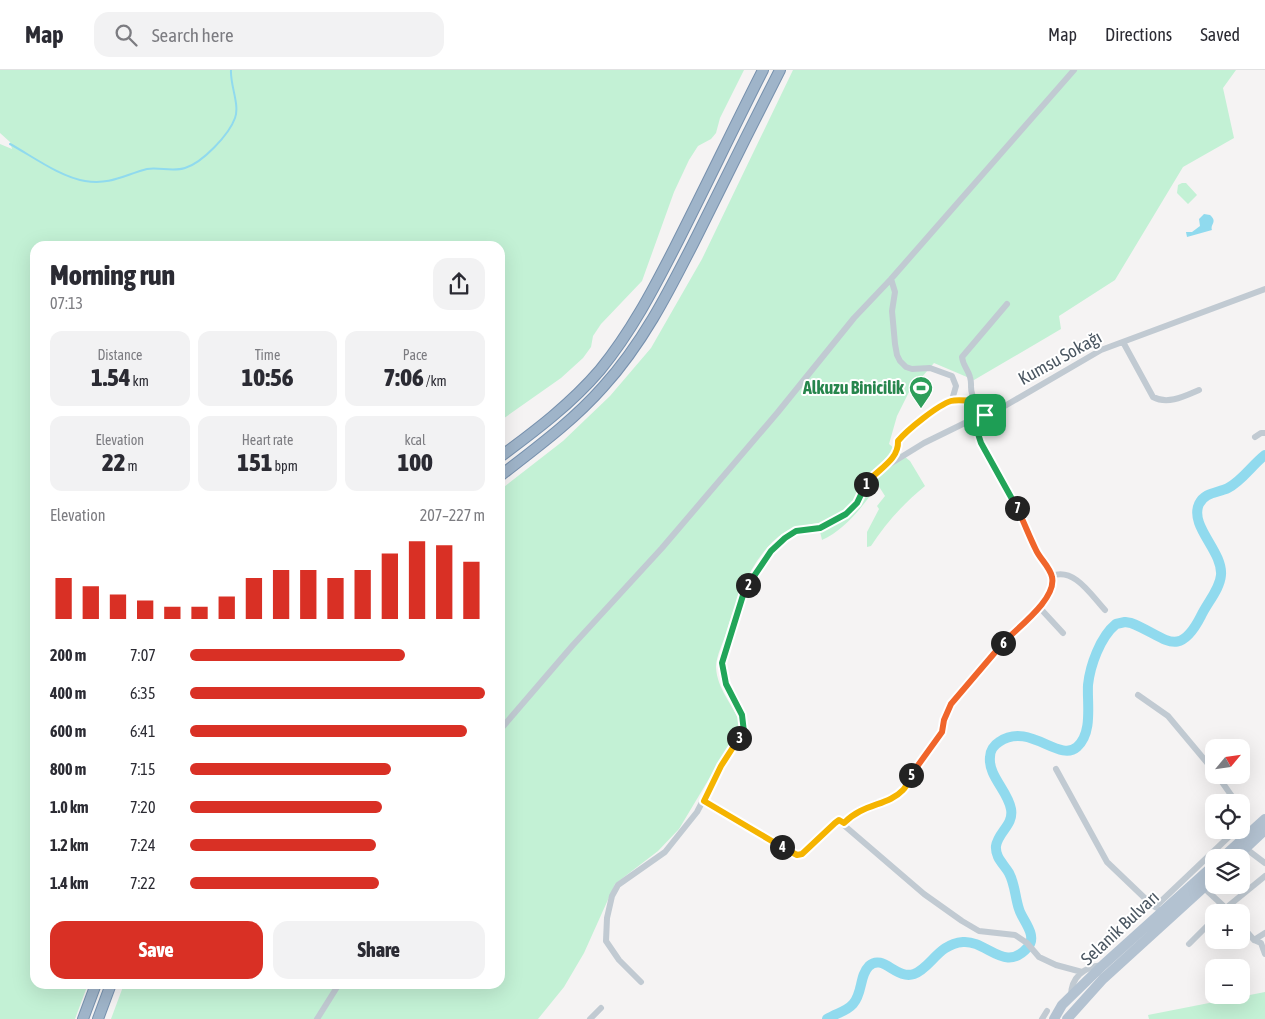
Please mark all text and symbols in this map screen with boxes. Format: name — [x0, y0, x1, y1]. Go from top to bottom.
search box — [94, 12, 444, 57]
text: Map — [25, 21, 64, 48]
icon: search — [112, 21, 140, 49]
text: Search here — [152, 24, 234, 46]
text: Map — [1048, 24, 1077, 45]
text: Directions — [1105, 24, 1172, 45]
text: Saved — [1200, 24, 1240, 45]
button: share — [433, 258, 485, 310]
text: Morning run — [50, 259, 175, 291]
text: 07:13 — [50, 294, 83, 312]
street label: Kumsu Sokağı — [1014, 326, 1105, 389]
text: Distance — [97, 347, 142, 363]
text: Time — [255, 347, 280, 363]
text: Pace — [403, 347, 427, 363]
text: 1.54 — [91, 363, 131, 391]
text: 10:56 — [242, 363, 293, 391]
text: 7:06 — [384, 363, 424, 391]
text: km — [131, 373, 149, 389]
text: /km — [424, 373, 447, 389]
sports icon: Alkuzu Binicilik — [908, 375, 934, 409]
place label: Alkuzu Binicilik — [802, 377, 905, 398]
pin — [964, 394, 1006, 436]
icon: arrive — [971, 401, 999, 429]
text: Elevation — [96, 432, 144, 448]
text: Heart rate — [242, 432, 293, 448]
text: kcal — [405, 432, 426, 448]
text: 22 — [102, 448, 126, 476]
text: 151 — [237, 448, 272, 476]
text: 100 — [398, 448, 433, 476]
text: m — [126, 458, 138, 474]
text: bpm — [272, 458, 298, 474]
pin: 1 — [854, 472, 878, 496]
text: 1 — [863, 476, 870, 492]
pin: 7 — [1004, 496, 1030, 520]
text: 7 — [1014, 500, 1021, 516]
text: Elevation — [50, 506, 105, 524]
text: 207–227 m — [420, 506, 485, 524]
pin: 2 — [736, 572, 760, 598]
text: 2 — [745, 577, 752, 593]
pin: 6 — [990, 630, 1016, 656]
text: 6 — [1000, 635, 1007, 651]
text: 200 m — [50, 646, 86, 664]
text: 7:07 — [130, 646, 156, 664]
text: 400 m — [50, 684, 86, 702]
text: 6:35 — [130, 684, 155, 702]
text: 600 m — [50, 722, 86, 740]
text: 6:41 — [130, 722, 155, 740]
pin: 3 — [726, 726, 752, 750]
text: 3 — [736, 730, 743, 746]
north arrow — [1205, 739, 1250, 784]
map controls — [1205, 739, 1250, 1004]
text: 800 m — [50, 760, 86, 778]
text: 7:15 — [130, 760, 155, 778]
pin: 5 — [898, 762, 924, 788]
text: 5 — [908, 767, 915, 783]
button: locate — [1205, 794, 1250, 839]
text: 1.0 km — [50, 798, 89, 816]
text: 7:20 — [130, 798, 155, 816]
pin: 4 — [770, 834, 794, 860]
text: 1.2 km — [50, 836, 89, 854]
text: 7:24 — [130, 836, 155, 854]
text: 4 — [779, 839, 786, 855]
button: layers — [1205, 849, 1250, 894]
text: 1.4 km — [50, 874, 89, 892]
text: 7:22 — [130, 874, 155, 892]
street label: Selanik Bulvarı — [1076, 886, 1163, 969]
button: + — [1205, 904, 1250, 949]
button: Save — [50, 921, 263, 979]
button: Share — [273, 921, 485, 979]
button: − — [1205, 959, 1250, 1004]

